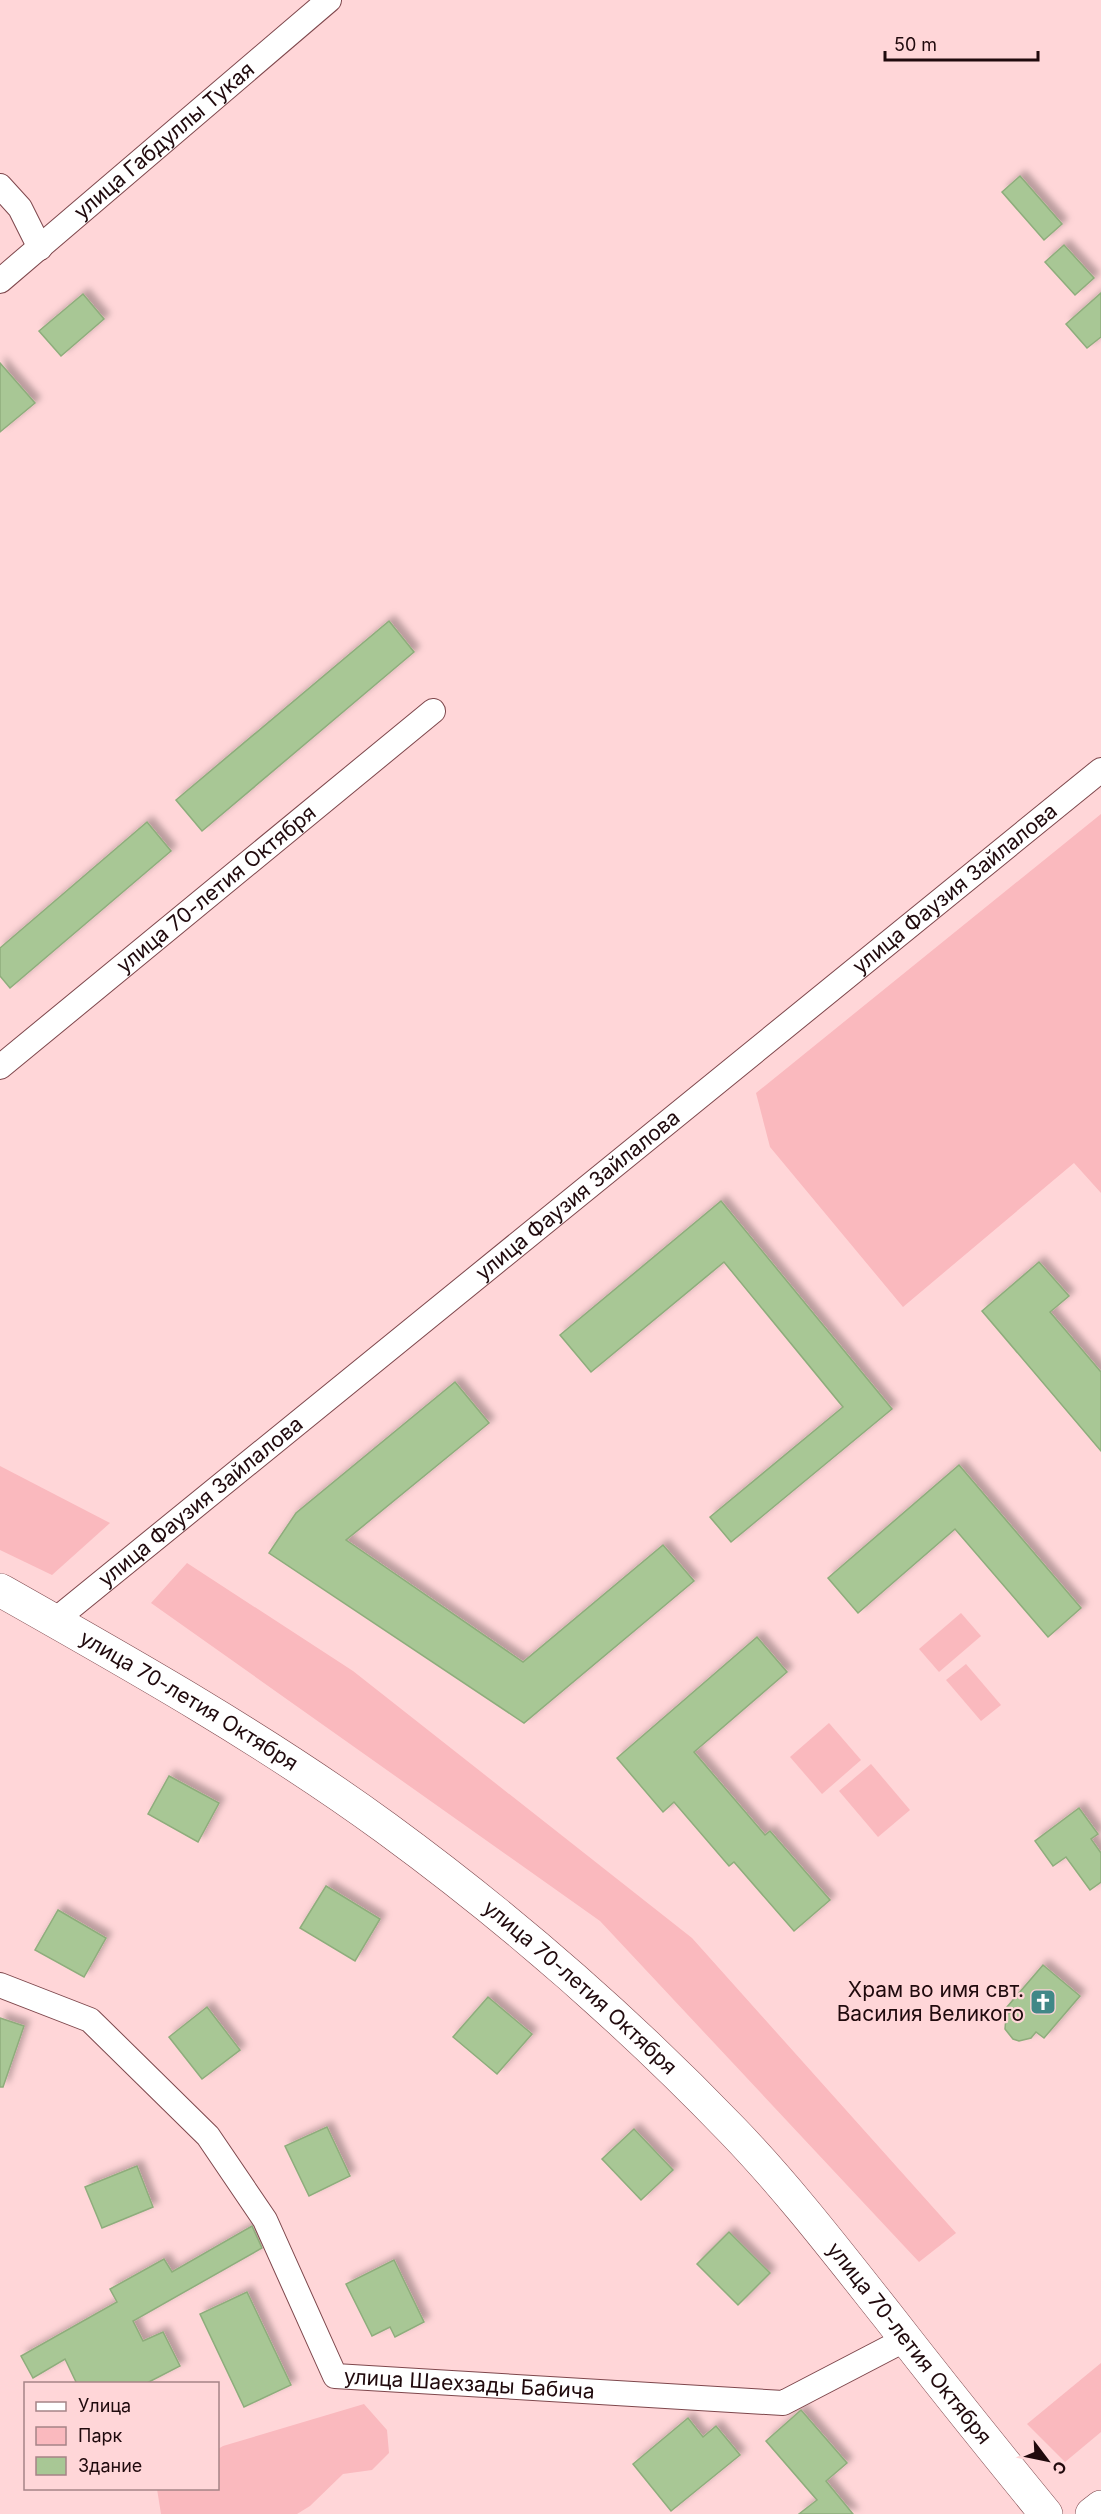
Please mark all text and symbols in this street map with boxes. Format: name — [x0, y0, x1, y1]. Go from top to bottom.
scale bar — [885, 24, 1038, 62]
text: 50 m — [894, 34, 937, 55]
street label: улица Габдуллы Тукая — [69, 56, 259, 224]
street label: улица Фаузия Зайлалова — [848, 798, 1062, 979]
street label: улица 70-летия Октября — [111, 800, 321, 978]
street label: улица Фаузия Зайлалова — [470, 1105, 685, 1285]
street label: улица Фаузия Зайлалова — [93, 1411, 307, 1592]
street label: улица 70-летия Октября — [76, 1625, 303, 1776]
street label: улица 70-летия Октября — [478, 1895, 682, 2080]
place label: Храм во имя свт. Василия Великого — [837, 1977, 1024, 2026]
church icon: Храм во имя свт. Василия Великого — [1028, 1987, 1058, 2017]
street label: улица 70-летия Октября — [822, 2237, 997, 2449]
street label: улица Шаехзады Бабича — [343, 2364, 595, 2404]
legend — [24, 2382, 219, 2490]
text: Улица — [78, 2395, 131, 2416]
text: Парк — [78, 2425, 123, 2446]
north arrow — [1017, 2430, 1077, 2490]
text: Здание — [78, 2455, 142, 2476]
text: С — [1048, 2458, 1071, 2478]

